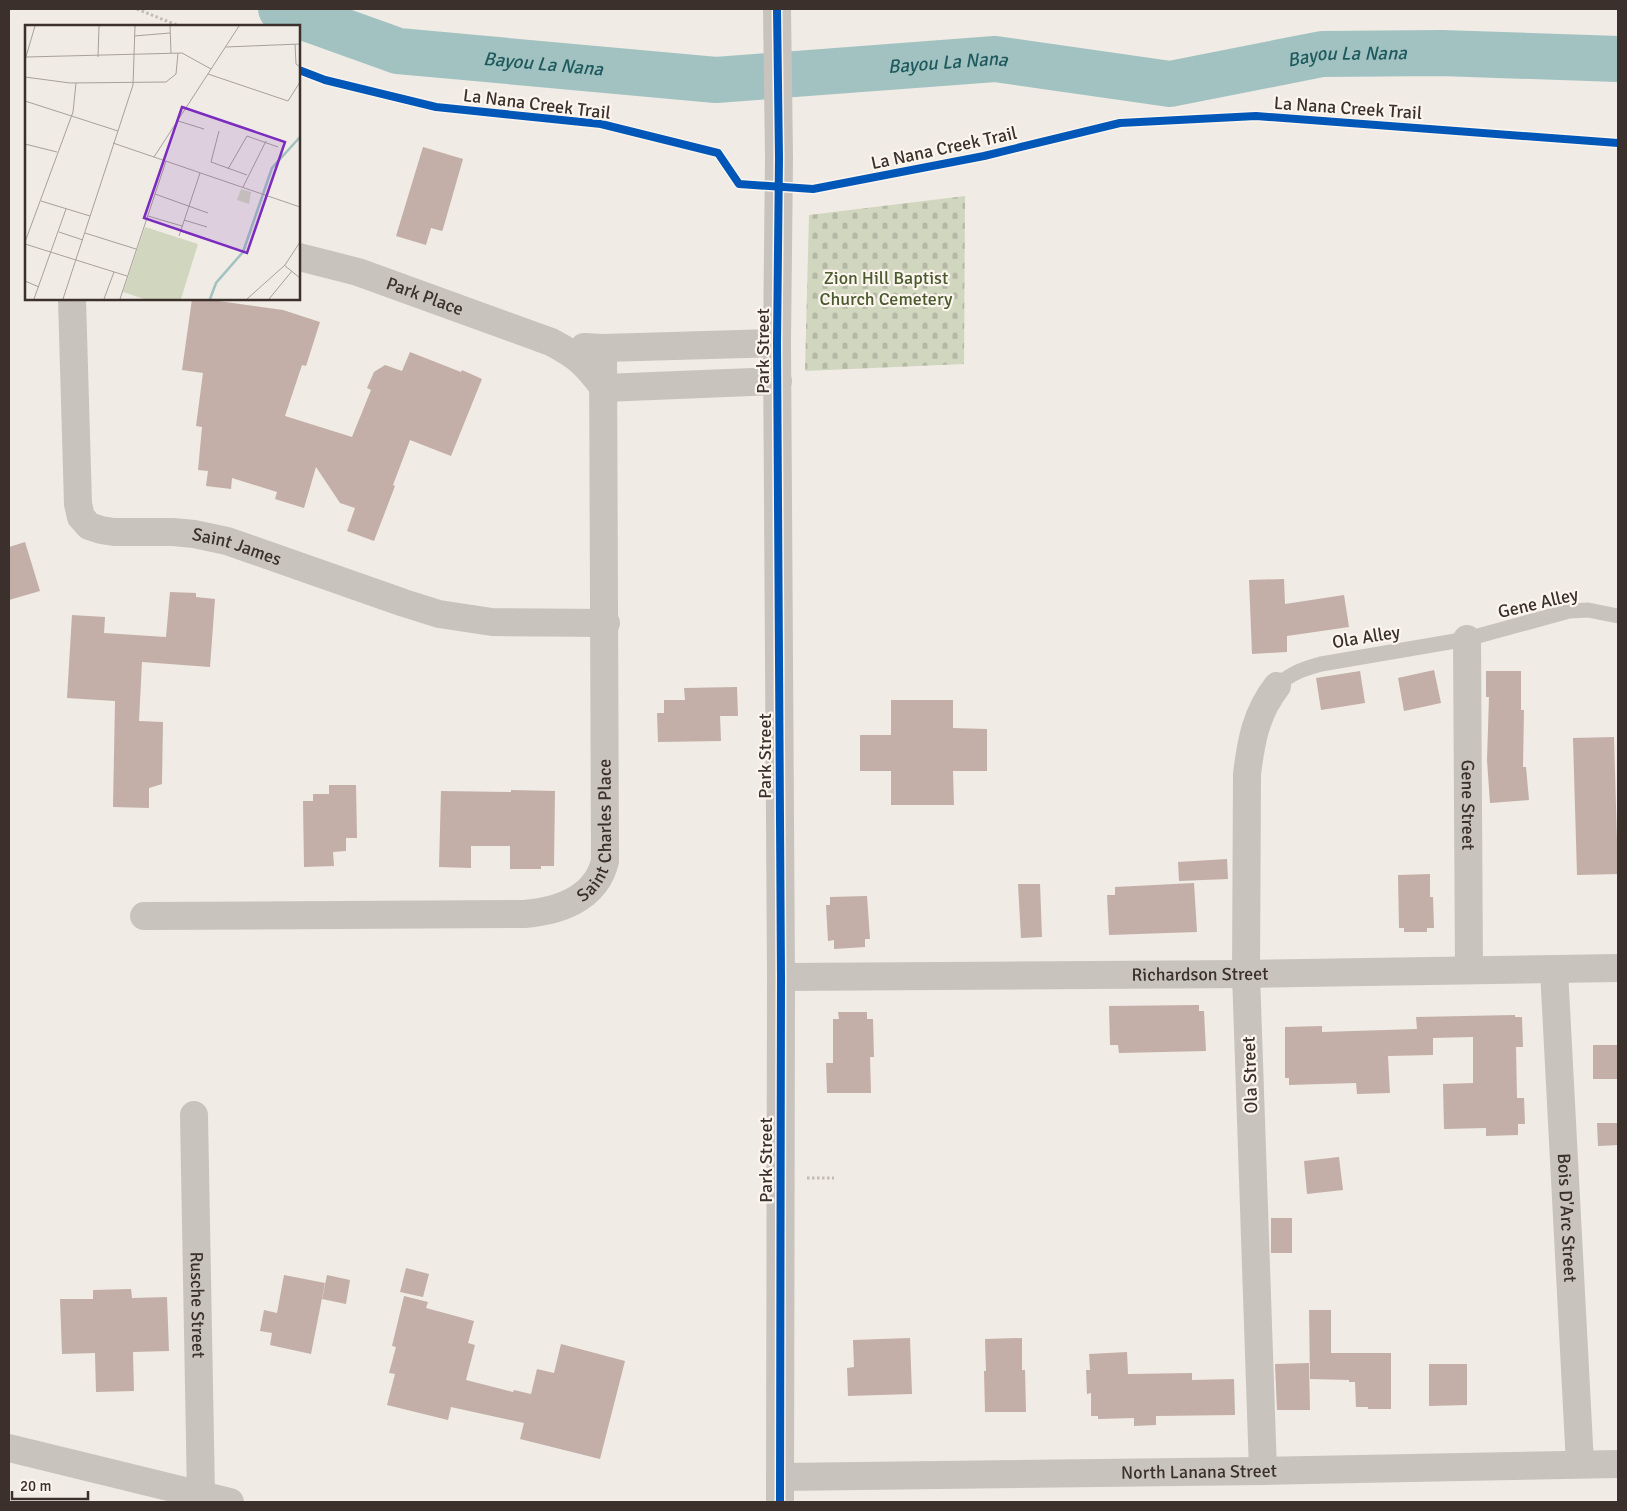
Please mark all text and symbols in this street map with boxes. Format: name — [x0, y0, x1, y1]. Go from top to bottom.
inset map — [25, 25, 300, 300]
water label: Bayou La Nana — [1285, 41, 1408, 73]
water label: Bayou La Nana — [482, 47, 605, 82]
water label: Bayou La Nana — [887, 47, 1011, 79]
street label: La Nana Creek Trail — [462, 84, 612, 124]
street label: La Nana Creek Trail — [1273, 92, 1423, 124]
street label: La Nana Creek Trail — [869, 122, 1019, 174]
park label: Zion Hill Baptist Church Cemetery — [820, 267, 953, 310]
street label: Park Place — [383, 272, 467, 320]
street label: Park Street — [752, 308, 774, 394]
street label: Saint James — [190, 523, 285, 570]
street label: Gene Alley — [1496, 583, 1581, 623]
street label: Ola Alley — [1330, 621, 1402, 653]
street label: Park Street — [754, 713, 776, 799]
street label: Saint Charles Place — [572, 759, 616, 907]
street label: Gene Street — [1457, 760, 1479, 850]
street label: Richardson Street — [1131, 963, 1269, 986]
street label: Ola Street — [1238, 1036, 1262, 1114]
street label: Park Street — [755, 1117, 777, 1203]
street label: Bois D'Arc Street — [1553, 1153, 1581, 1283]
street label: Rusche Street — [186, 1252, 209, 1358]
street label: North Lanana Street — [1121, 1460, 1277, 1484]
scale bar — [12, 1468, 89, 1500]
text: 20 m — [20, 1477, 51, 1495]

